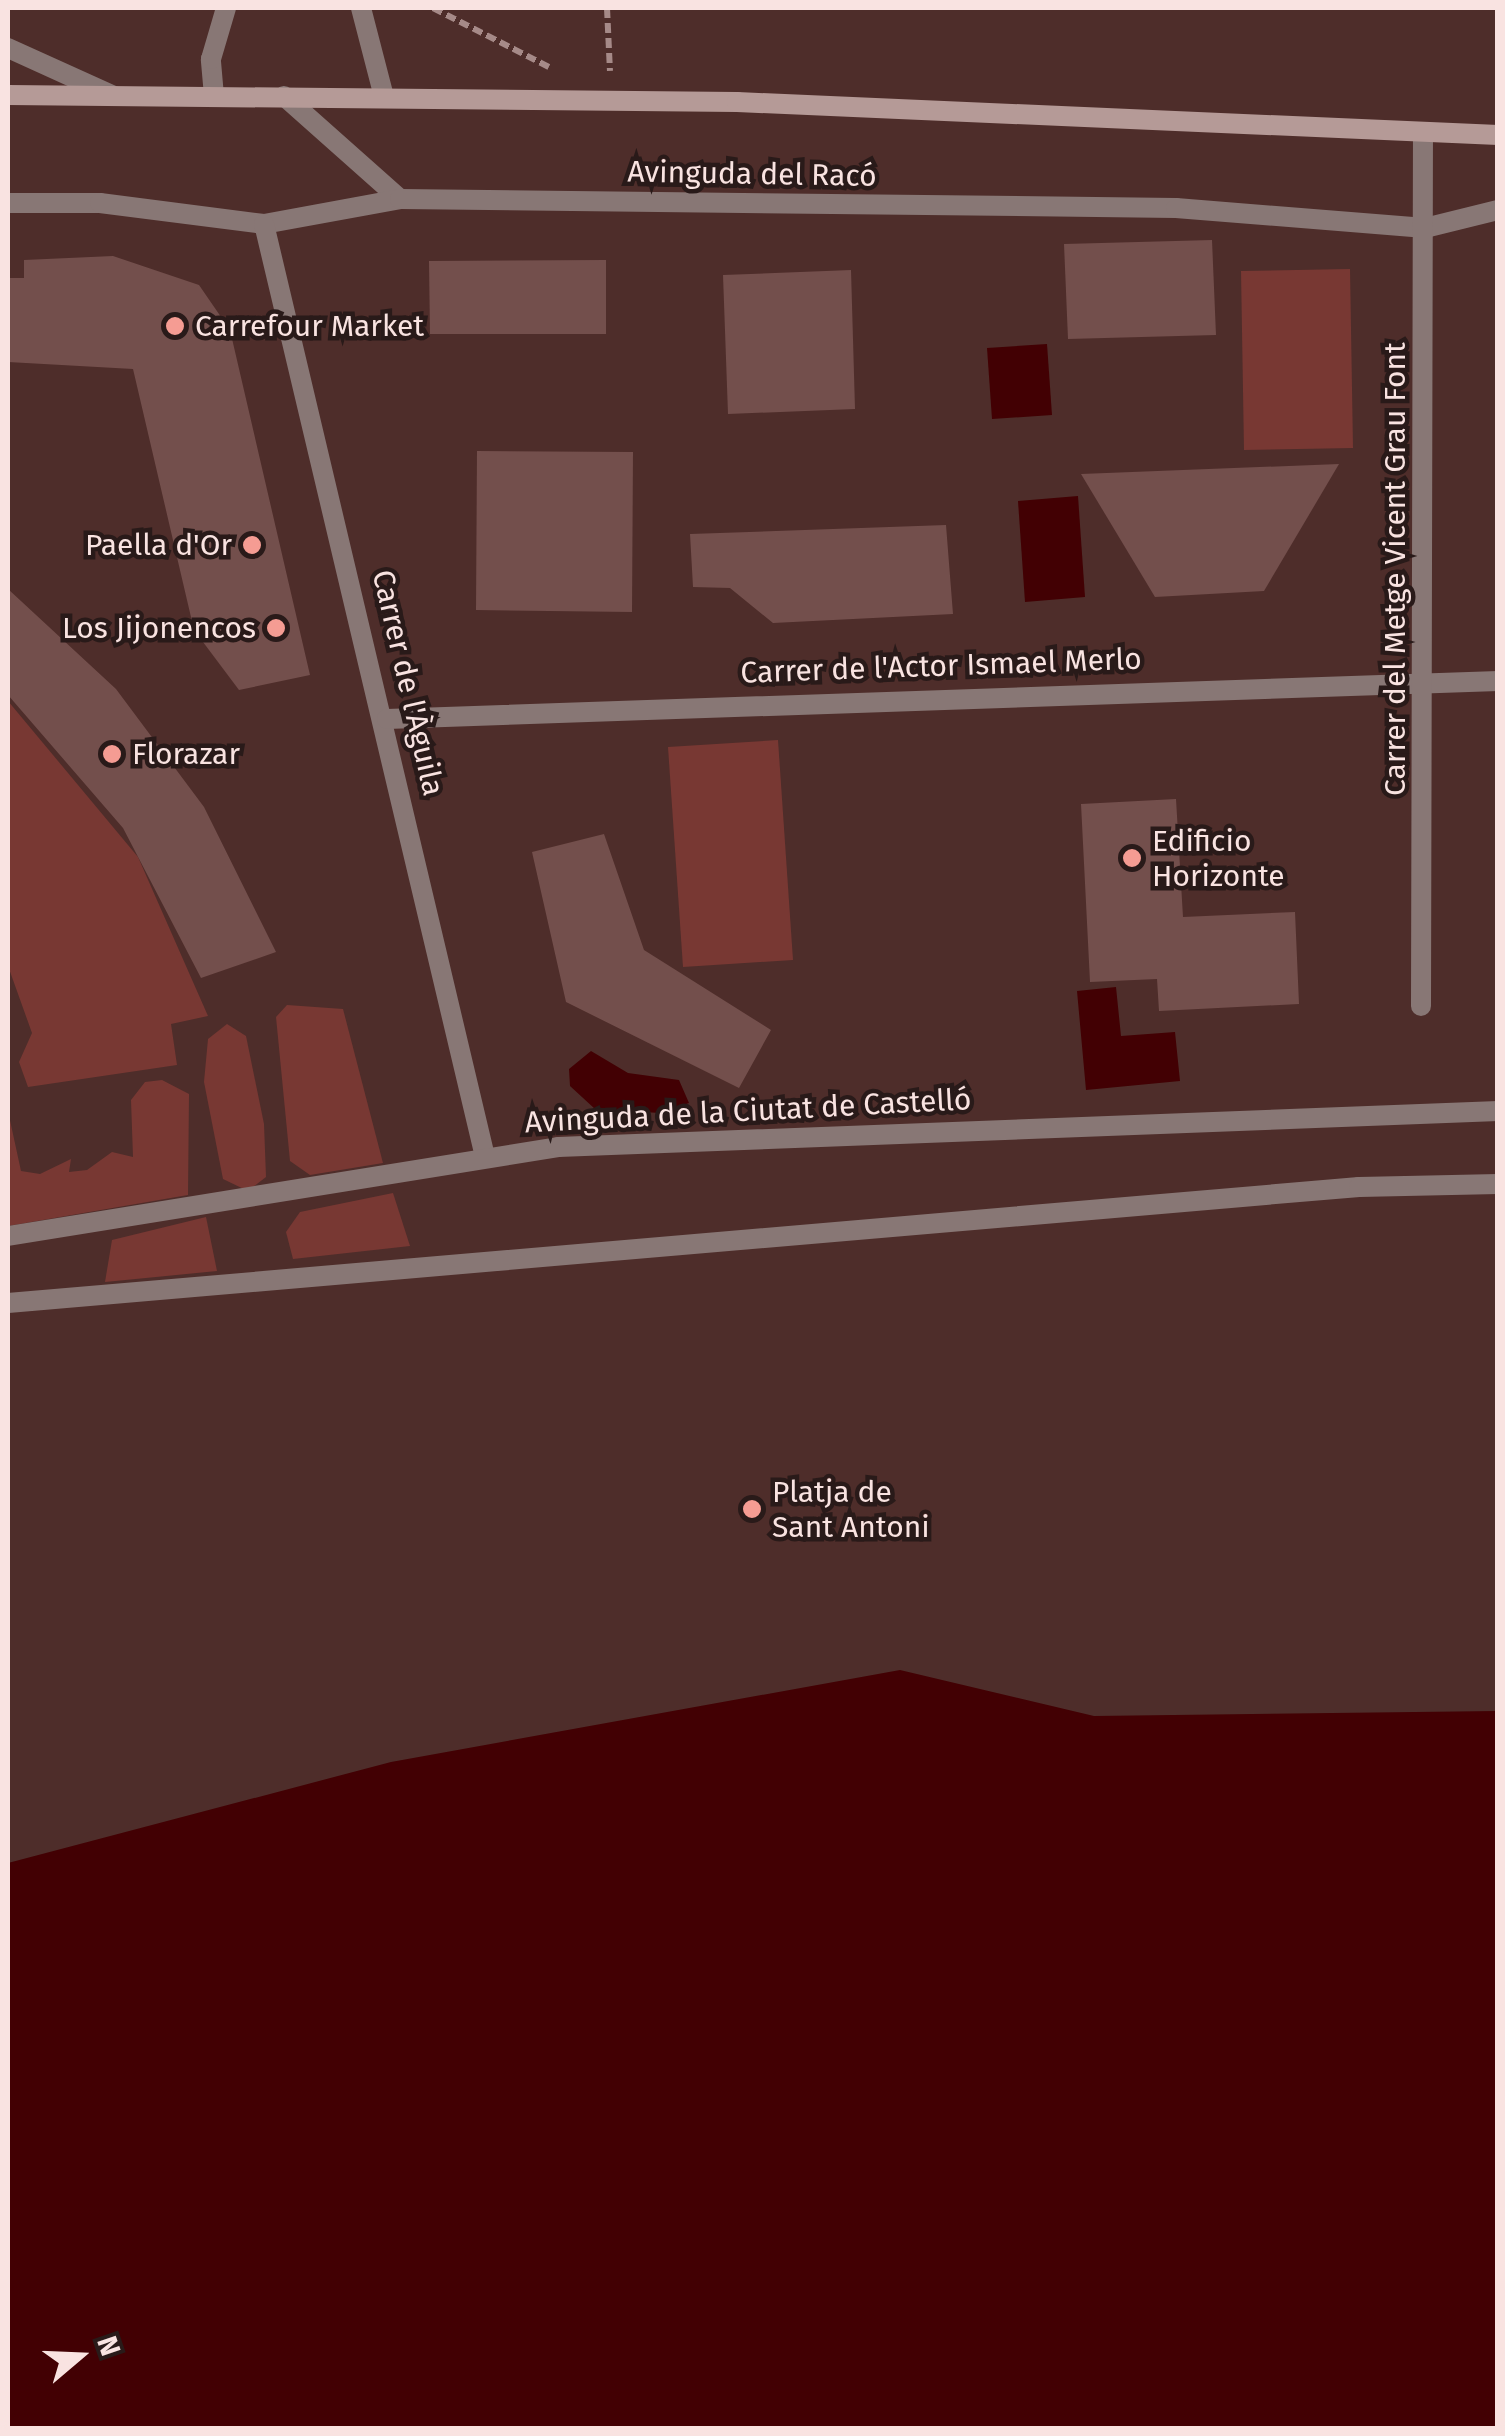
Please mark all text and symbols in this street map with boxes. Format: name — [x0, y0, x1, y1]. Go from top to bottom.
street label: Avinguda del Racó — [627, 154, 877, 194]
place label: Carrefour Market — [195, 308, 424, 344]
marker: Carrefour Market — [164, 315, 186, 337]
street label: Carrer del Metge Vicent Grau Font — [1377, 342, 1413, 796]
place label: Paella d'Or — [85, 527, 232, 563]
marker: Paella d'Or — [241, 534, 263, 556]
street label: Carrer de l'Àguila — [365, 567, 451, 799]
place label: Los Jijonencos — [62, 610, 256, 646]
marker: Los Jijonencos — [265, 617, 287, 639]
street label: Carrer de l'Actor Ismael Merlo — [740, 641, 1142, 691]
place label: Florazar — [132, 736, 240, 772]
marker: Florazar — [101, 743, 123, 765]
place label: Edificio Horizonte — [1152, 823, 1285, 894]
marker: Edificio Horizonte — [1121, 847, 1143, 869]
street label: Avinguda de la Ciutat de Castelló — [524, 1081, 972, 1141]
place label: Platja de Sant Antoni — [772, 1474, 930, 1544]
marker: Platja de Sant Antoni — [741, 1498, 763, 1520]
north arrow — [30, 2306, 130, 2406]
text: N — [90, 2332, 127, 2360]

